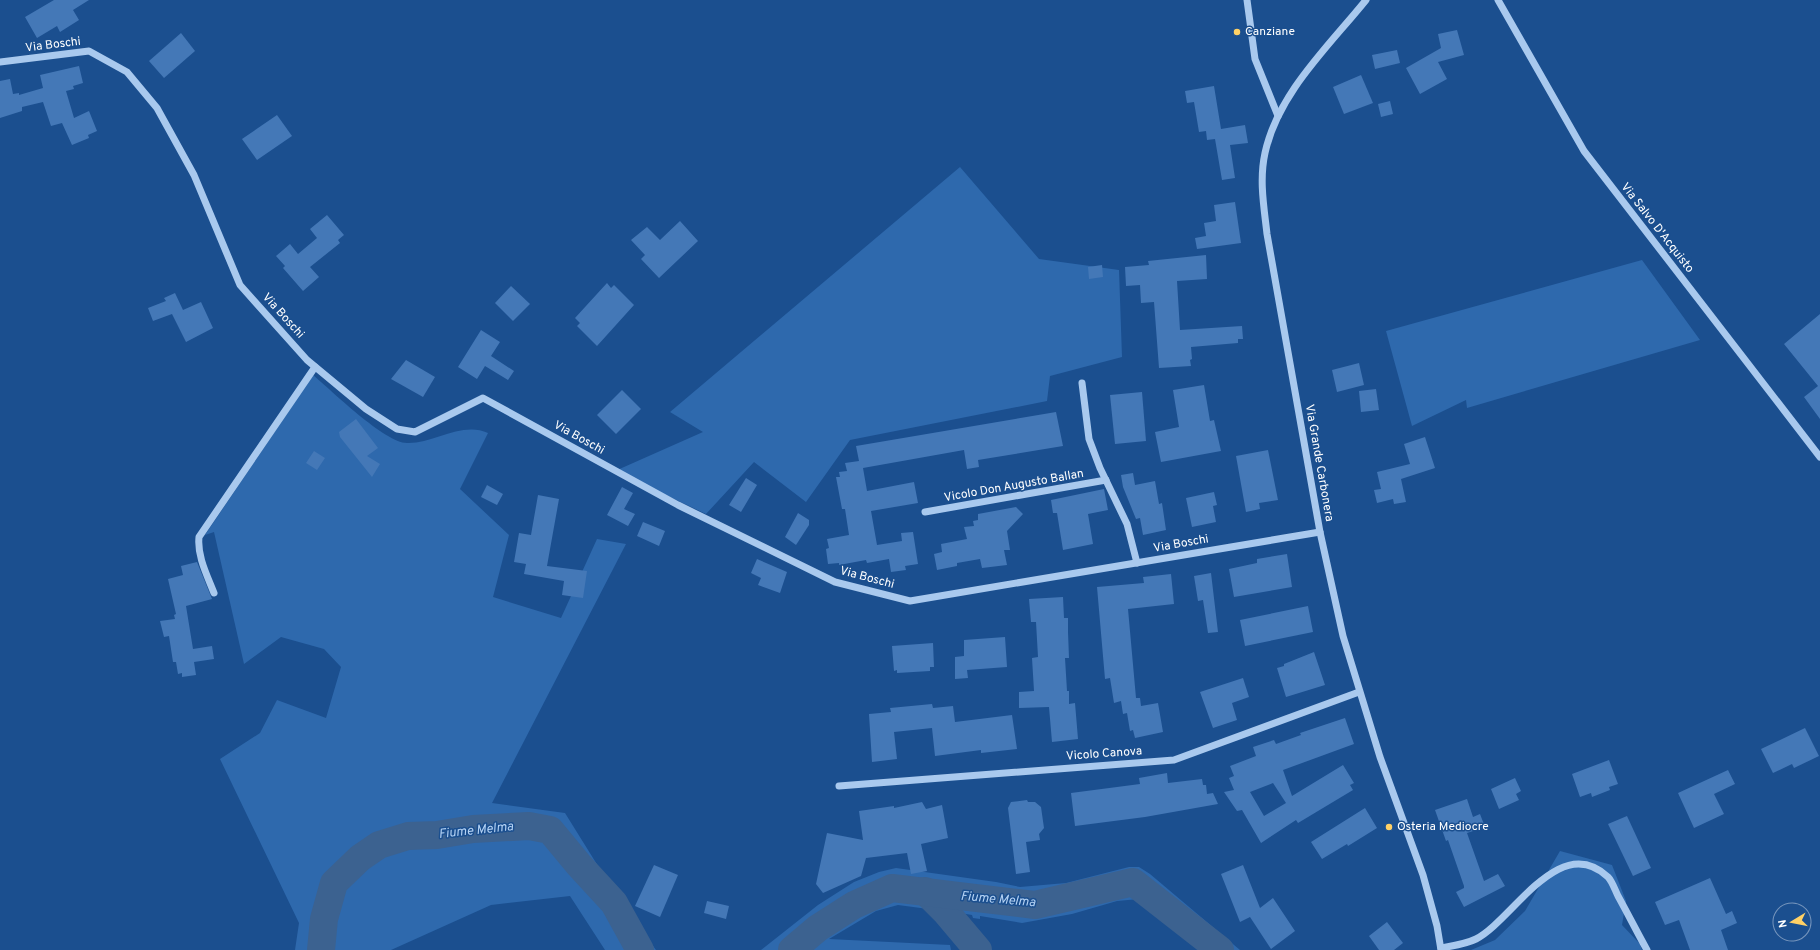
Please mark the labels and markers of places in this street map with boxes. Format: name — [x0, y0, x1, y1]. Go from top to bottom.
place label: Canziane — [1245, 24, 1295, 40]
marker: Canziane — [1232, 27, 1242, 37]
place label: Osteria Mediocre — [1397, 819, 1489, 835]
marker: Osteria Mediocre — [1384, 822, 1394, 832]

